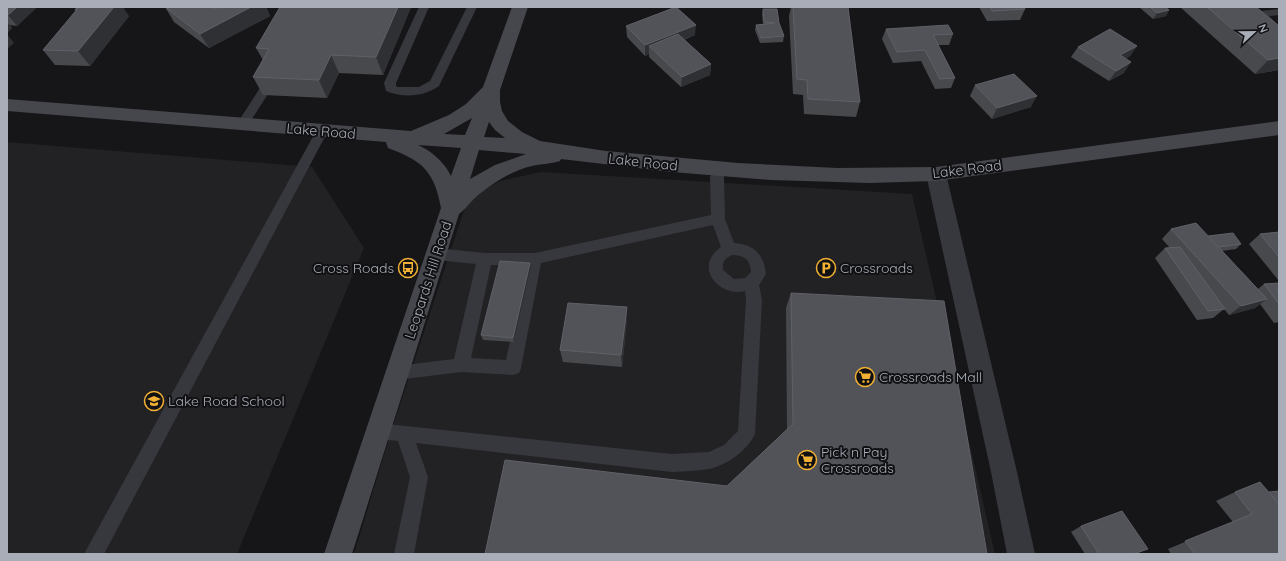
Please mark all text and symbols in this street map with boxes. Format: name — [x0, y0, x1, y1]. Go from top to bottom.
north arrow — [1234, 12, 1274, 52]
text: N — [1255, 22, 1271, 35]
street label: Lake Road — [286, 119, 356, 143]
street label: Lake Road — [607, 149, 679, 175]
street label: Lake Road — [931, 156, 1003, 182]
street label: Leopards Hill Road — [400, 219, 456, 341]
bus stop icon: Cross Roads — [397, 257, 419, 279]
parking icon: Crossroads — [815, 257, 837, 279]
place label: Cross Roads — [313, 259, 394, 277]
place label: Crossroads — [840, 259, 913, 277]
supermarket icon: Crossroads Mall — [854, 366, 876, 388]
place label: Crossroads Mall — [879, 368, 982, 386]
school or university icon: Lake Road School — [143, 390, 165, 412]
place label: Lake Road School — [168, 392, 285, 410]
place label: Pick n Pay Crossroads — [821, 443, 894, 477]
supermarket icon: Pick n Pay Crossroads — [796, 449, 818, 471]

